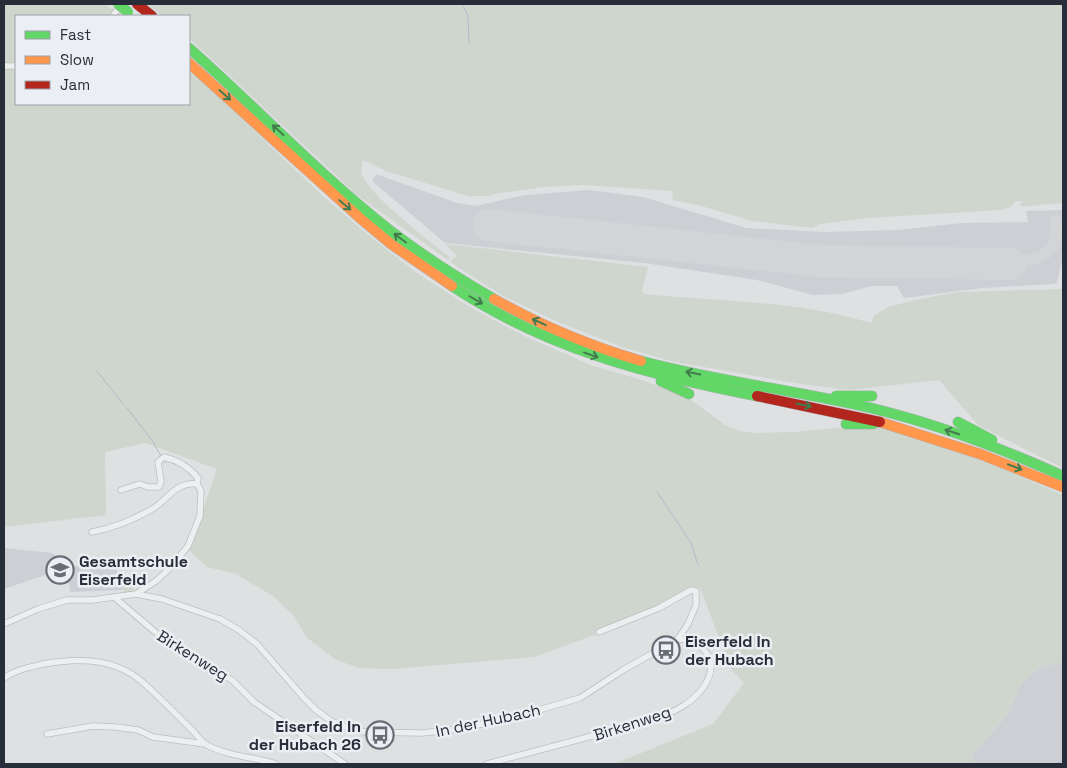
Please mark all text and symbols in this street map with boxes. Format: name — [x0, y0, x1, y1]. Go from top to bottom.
legend — [15, 15, 190, 105]
text: Fast — [60, 25, 91, 44]
text: Slow — [60, 50, 94, 69]
text: Jam — [60, 75, 90, 94]
one-way arrow — [218, 89, 231, 101]
one-way arrow — [272, 124, 285, 136]
one-way arrow — [338, 199, 351, 211]
one-way arrow — [394, 232, 407, 243]
one-way arrow — [468, 296, 482, 306]
one-way arrow — [532, 317, 547, 326]
one-way arrow — [583, 351, 599, 360]
one-way arrow — [685, 367, 701, 377]
one-way arrow — [795, 400, 811, 410]
one-way arrow — [944, 427, 960, 437]
one-way arrow — [1007, 462, 1022, 472]
place label: Gesamtschule Eiserfeld — [79, 551, 188, 590]
school or university icon: Gesamtschule Eiserfeld — [45, 555, 75, 585]
street label: Birkenweg — [153, 625, 232, 686]
place label: Eiserfeld In der Hubach — [685, 631, 774, 670]
bus stop icon: Eiserfeld In der Hubach — [651, 635, 681, 665]
street label: In der Hubach — [434, 699, 542, 742]
street label: Birkenweg — [591, 701, 674, 746]
place label: Eiserfeld In der Hubach 26 — [249, 716, 361, 755]
bus stop icon: Eiserfeld In der Hubach 26 — [365, 720, 395, 750]

